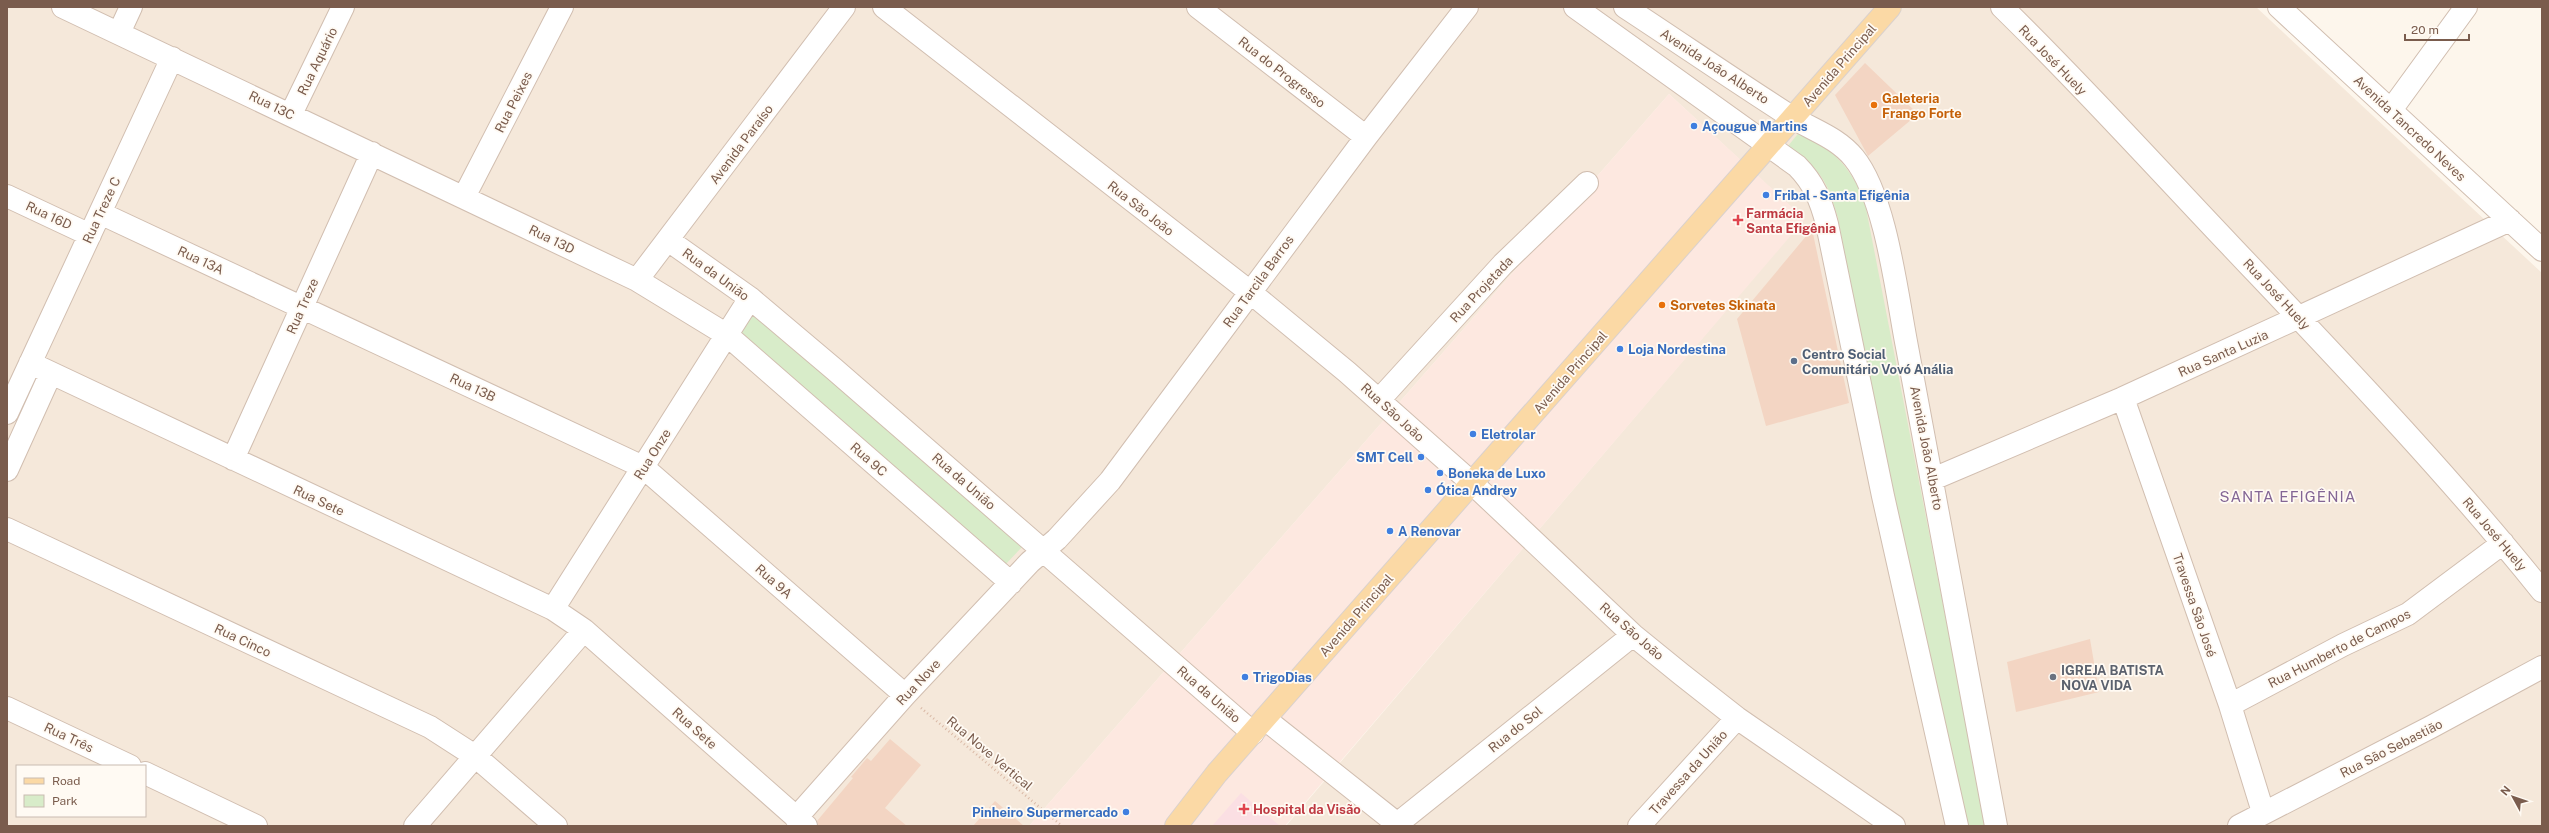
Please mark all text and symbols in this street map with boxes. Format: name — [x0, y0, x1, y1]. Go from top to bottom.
scale bar — [2405, 16, 2469, 42]
street label: Avenida Principal — [1800, 21, 1879, 110]
street label: Rua José Huely — [2015, 22, 2090, 98]
text: 20 m — [2411, 23, 2439, 37]
street label: Rua Aquário — [295, 25, 340, 98]
street label: Avenida João Alberto — [1658, 26, 1772, 107]
street label: Rua do Progresso — [1235, 34, 1328, 111]
street label: Rua Peixes — [492, 69, 535, 135]
street label: Avenida Tancredo Neves — [2351, 73, 2469, 184]
street label: Rua 13C — [246, 88, 297, 123]
place label: Galeteria Frango Forte — [1882, 91, 1962, 121]
marker: Galeteria Frango Forte — [1869, 100, 1879, 110]
street label: Avenida Paraíso — [707, 102, 776, 187]
place label: Açougue Martins — [1702, 119, 1808, 134]
marker: Açougue Martins — [1689, 121, 1699, 131]
street label: Rua Treze C — [80, 175, 123, 246]
street label: Rua São João — [1105, 178, 1177, 239]
place label: Fribal - Santa Efigênia — [1774, 188, 1910, 203]
marker: Fribal - Santa Efigênia — [1761, 190, 1771, 200]
street label: Rua 16D — [23, 198, 74, 233]
place label: Farmácia Santa Efigênia — [1746, 206, 1836, 236]
marker: Farmácia Santa Efigênia — [1733, 215, 1743, 225]
street label: Rua 13D — [526, 222, 577, 257]
street label: Rua Tarcila Barros — [1220, 232, 1297, 330]
street label: Rua 13A — [175, 243, 226, 278]
street label: Rua da União — [679, 245, 752, 304]
street label: Rua Projetada — [1447, 253, 1516, 325]
street label: Rua José Huely — [2240, 256, 2313, 333]
street label: Rua Treze — [283, 276, 321, 336]
place label: Sorvetes Skinata — [1670, 298, 1776, 313]
marker: Sorvetes Skinata — [1657, 300, 1667, 310]
street label: Rua Santa Luzia — [2176, 327, 2270, 380]
street label: Avenida Principal — [1531, 328, 1610, 417]
place label: Loja Nordestina — [1628, 342, 1726, 357]
marker: Loja Nordestina — [1615, 344, 1625, 354]
place label: Centro Social Comunitário Vovó Anália — [1802, 347, 1953, 377]
marker: Centro Social Comunitário Vovó Anália — [1789, 356, 1799, 366]
street label: Rua 13B — [448, 370, 498, 405]
street label: Rua São João — [1358, 380, 1427, 445]
street label: Avenida João Alberto — [1907, 385, 1946, 512]
street label: Rua Onze — [631, 426, 674, 482]
place label: Eletrolar — [1481, 427, 1536, 442]
marker: Eletrolar — [1468, 429, 1478, 439]
street label: Rua 9C — [847, 439, 890, 479]
street label: Rua da União — [929, 450, 998, 513]
place label: SMT Cell — [1356, 450, 1413, 465]
marker: SMT Cell — [1416, 452, 1426, 462]
place label: Boneka de Luxo — [1448, 466, 1546, 481]
marker: Boneka de Luxo — [1435, 468, 1445, 478]
street label: Rua Sete — [291, 482, 347, 519]
place label: Ótica Andrey — [1436, 482, 1518, 498]
marker: Ótica Andrey — [1423, 485, 1433, 495]
district label: SANTA EFIGÊNIA — [2220, 488, 2356, 505]
street label: Rua José Huely — [2459, 494, 2530, 574]
place label: A Renovar — [1398, 524, 1462, 539]
marker: A Renovar — [1385, 526, 1395, 536]
street label: Travessa São José — [2170, 551, 2219, 659]
street label: Rua 9A — [752, 561, 795, 601]
street label: Avenida Principal — [1317, 571, 1396, 660]
street label: Rua São João — [1597, 600, 1667, 663]
street label: Rua Humberto de Campos — [2266, 606, 2413, 691]
street label: Rua Cinco — [212, 621, 273, 660]
street label: Rua Nove — [893, 656, 943, 708]
street label: Rua da União — [1174, 663, 1243, 726]
place label: IGREJA BATISTA NOVA VIDA — [2061, 663, 2164, 693]
place label: TrigoDias — [1253, 670, 1312, 685]
marker: TrigoDias — [1240, 672, 1250, 682]
marker: IGREJA BATISTA NOVA VIDA — [2048, 672, 2058, 682]
street label: Rua do Sol — [1485, 703, 1545, 756]
street label: Rua Sete — [669, 705, 720, 752]
street label: Rua Nove Vertical — [944, 713, 1035, 794]
street label: Rua São Sebastião — [2337, 716, 2445, 781]
street label: Rua Três — [42, 720, 96, 755]
street label: Travessa da União — [1646, 727, 1730, 818]
legend — [16, 765, 146, 817]
text: Road — [52, 774, 80, 788]
north arrow — [2493, 777, 2533, 817]
text: N — [2498, 783, 2513, 798]
text: Park — [52, 794, 78, 808]
place label: Hospital da Visão — [1253, 802, 1361, 817]
marker: Hospital da Visão — [1238, 803, 1250, 815]
place label: Pinheiro Supermercado — [972, 805, 1118, 820]
marker: Pinheiro Supermercado — [1121, 807, 1131, 817]

